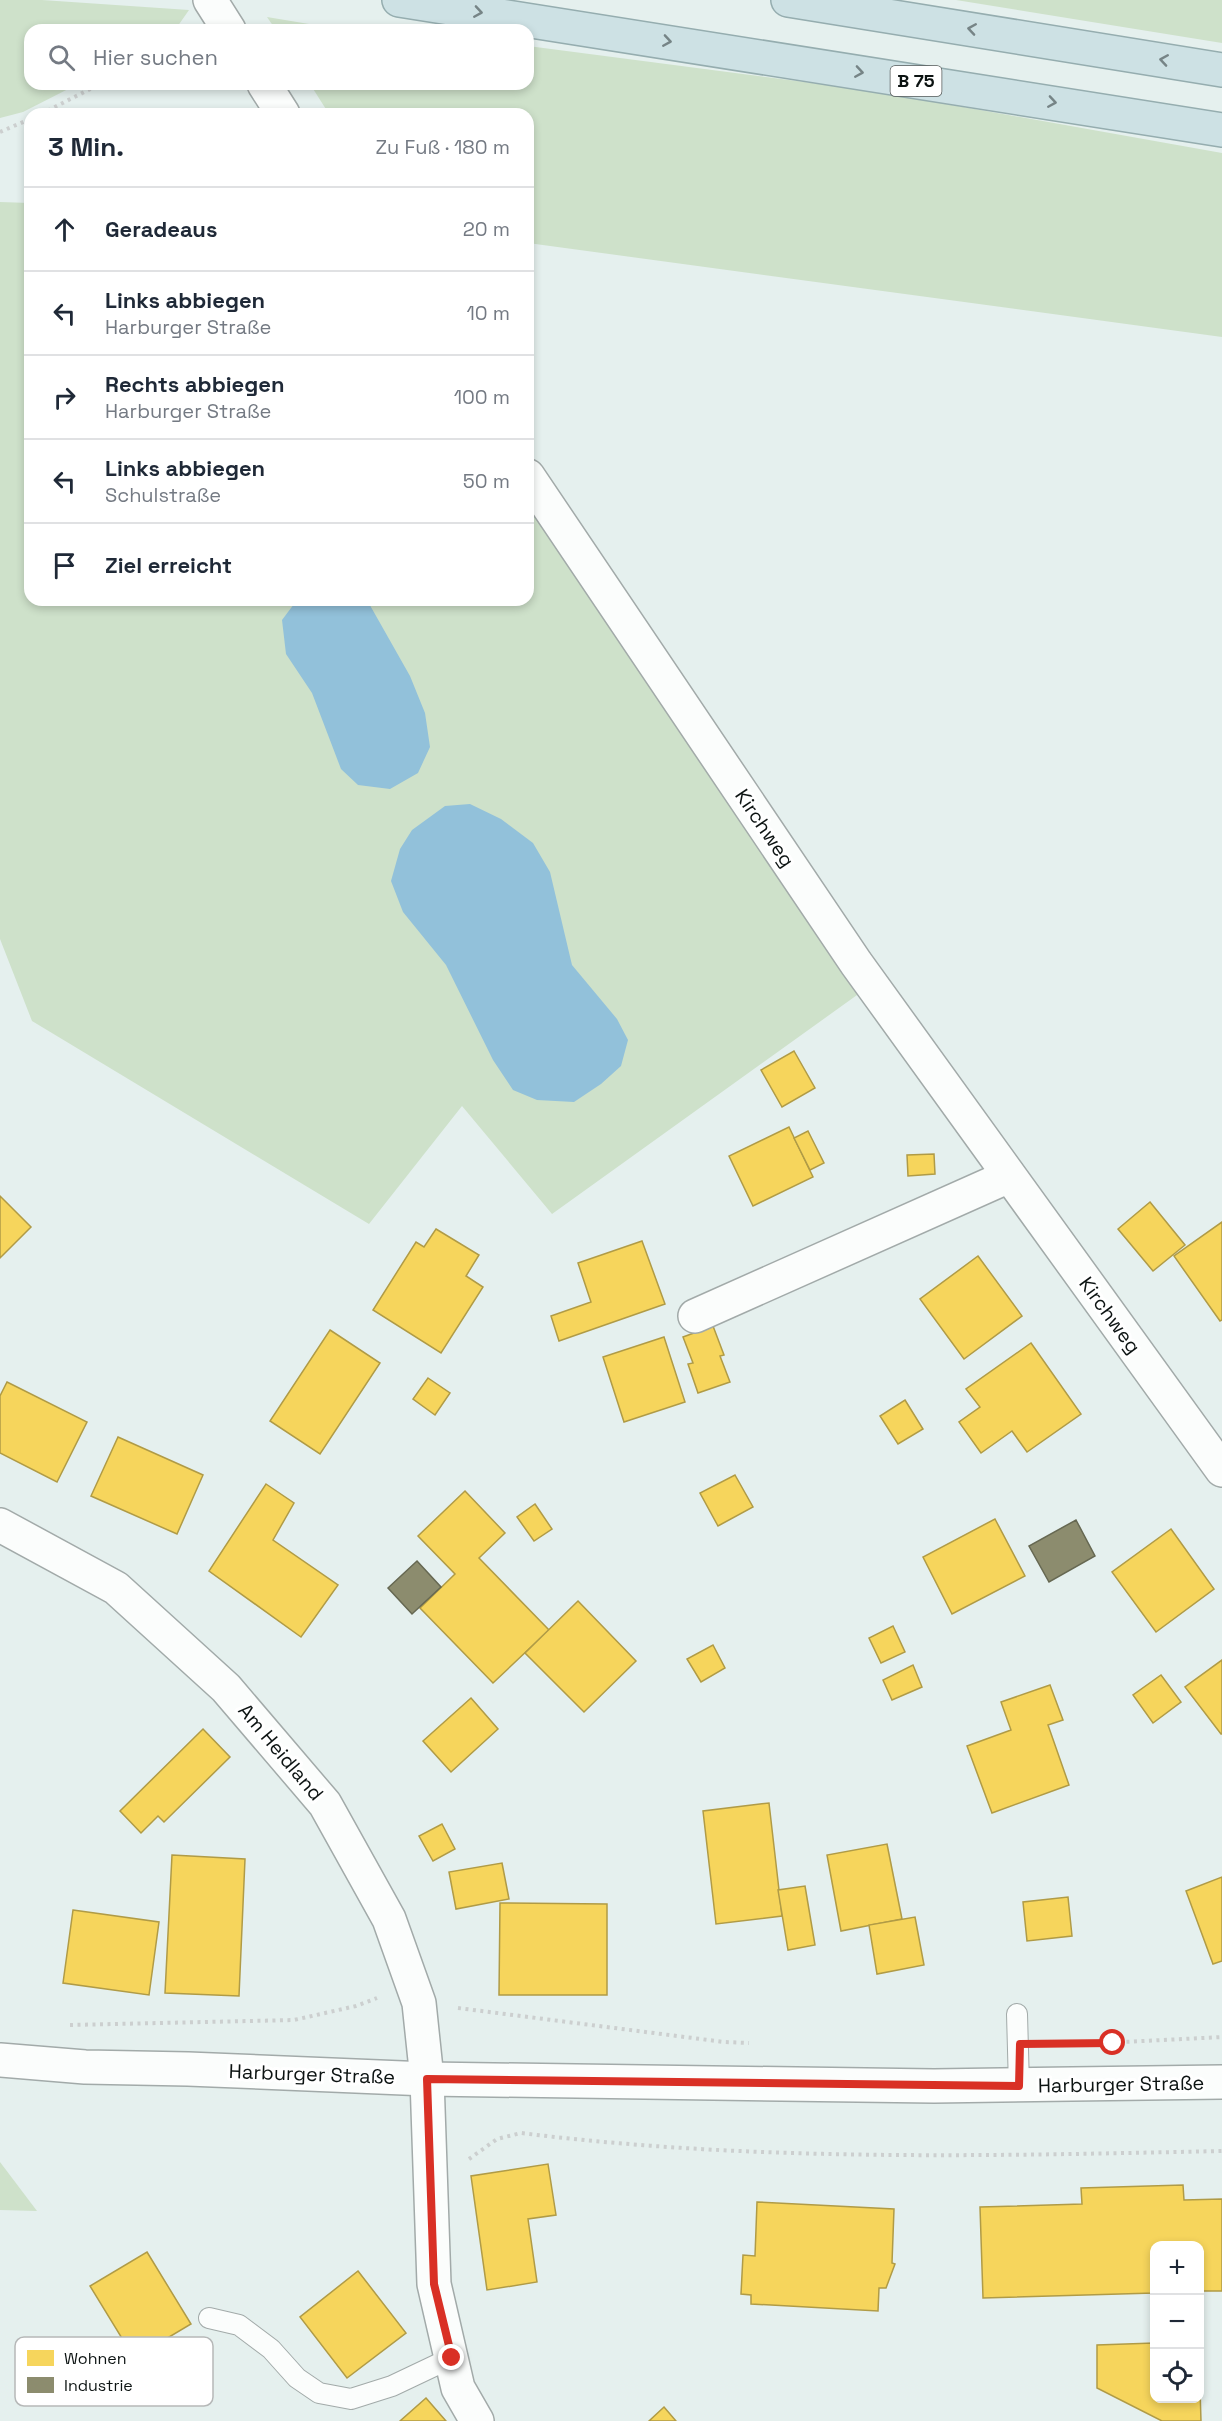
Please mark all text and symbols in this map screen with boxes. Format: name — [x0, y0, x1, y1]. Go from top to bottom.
one-way arrow — [472, 5, 482, 18]
search box — [24, 24, 534, 90]
one-way arrow — [967, 24, 976, 36]
one-way arrow — [662, 35, 671, 47]
icon: search — [45, 41, 78, 74]
text: Hier suchen — [93, 43, 218, 71]
one-way arrow — [1160, 55, 1169, 67]
one-way arrow — [854, 65, 864, 78]
road number: B 75 — [890, 66, 942, 96]
one-way arrow — [1047, 96, 1057, 108]
text: 3 Min. — [48, 130, 124, 164]
text: Zu Fuß · 180 m — [376, 134, 510, 160]
icon: ahead — [48, 213, 81, 246]
text: Geradeaus — [105, 215, 217, 243]
text: 20 m — [463, 216, 510, 242]
text: Links abbiegen — [105, 286, 265, 314]
icon: left — [48, 297, 81, 330]
text: 10 m — [466, 300, 510, 326]
text: Harburger Straße — [105, 314, 271, 340]
text: Rechts abbiegen — [105, 370, 285, 398]
icon: right — [48, 381, 81, 414]
text: 100 m — [454, 384, 510, 410]
text: Harburger Straße — [105, 398, 271, 424]
text: Links abbiegen — [105, 454, 265, 482]
icon: left — [48, 465, 81, 498]
text: 50 m — [463, 468, 510, 494]
text: Schulstraße — [105, 482, 221, 508]
icon: arrive — [48, 549, 81, 582]
text: Ziel erreicht — [105, 551, 232, 579]
street label: Kirchweg — [729, 784, 801, 872]
street label: Kirchweg — [1073, 1271, 1147, 1359]
street label: Am Heidland — [233, 1698, 329, 1806]
route start — [1099, 2029, 1125, 2055]
street label: Harburger Straße — [228, 2058, 396, 2090]
street label: Harburger Straße — [1038, 2070, 1204, 2098]
map controls — [1150, 2241, 1204, 2403]
button: + — [1150, 2241, 1204, 2295]
button: − — [1150, 2295, 1204, 2349]
legend — [15, 2337, 213, 2406]
route end — [438, 2344, 464, 2370]
text: Wohnen — [64, 2348, 127, 2369]
button: locate — [1150, 2349, 1204, 2403]
text: Industrie — [64, 2375, 133, 2396]

